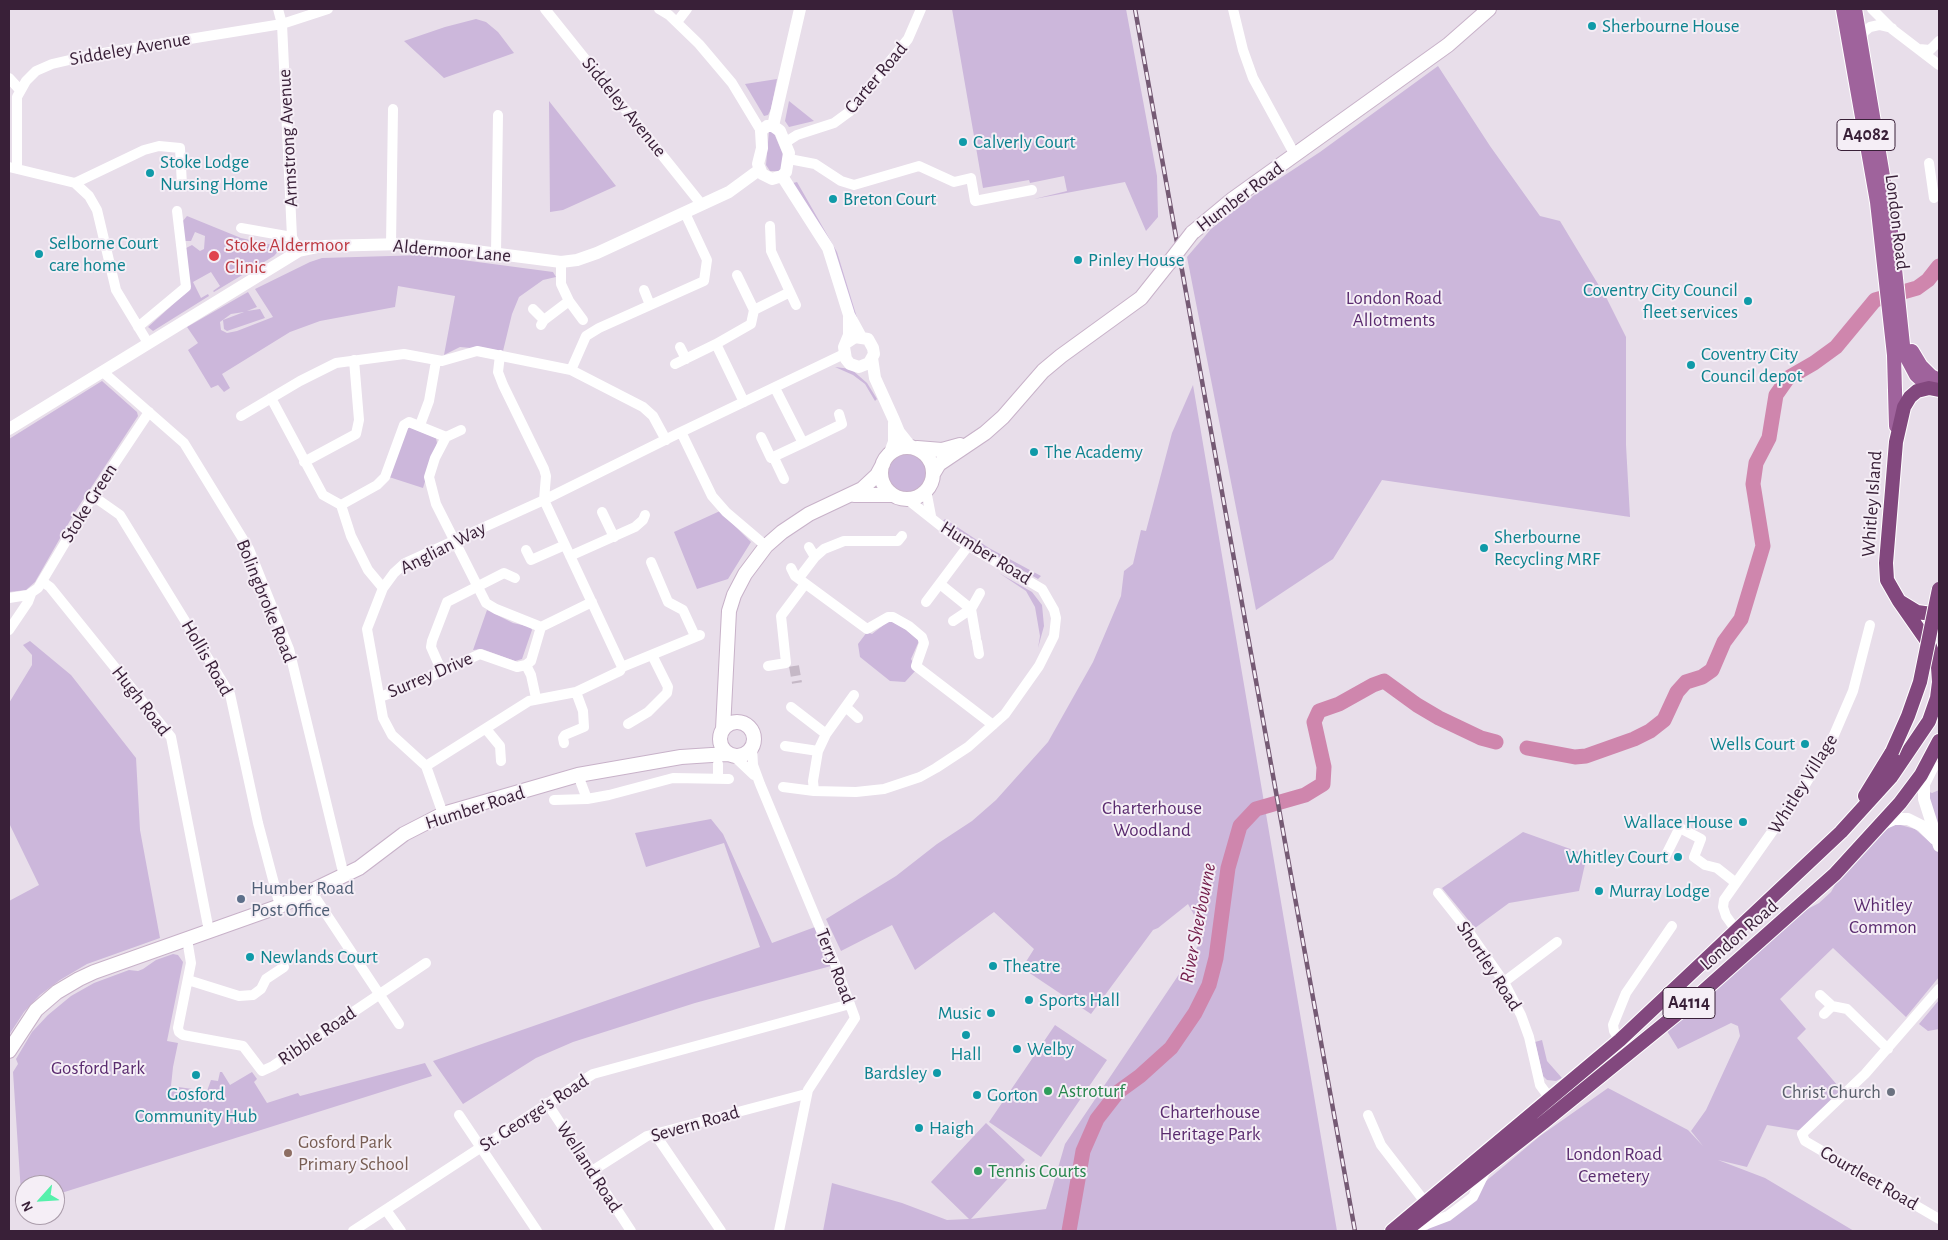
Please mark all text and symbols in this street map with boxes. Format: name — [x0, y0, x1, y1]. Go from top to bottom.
place label: Sherbourne House — [1602, 15, 1739, 37]
marker: Sherbourne House — [1586, 20, 1598, 32]
street label: Siddeley Avenue — [68, 27, 192, 71]
street label: Carter Road — [840, 38, 912, 118]
street label: Siddeley Avenue — [577, 52, 671, 162]
street label: Armstrong Avenue — [273, 68, 303, 208]
road number: A4082 — [1837, 120, 1895, 150]
place label: Calverly Court — [973, 131, 1075, 153]
marker: Calverly Court — [957, 136, 969, 148]
place label: Stoke Lodge Nursing Home — [160, 151, 268, 195]
street label: Humber Road — [1192, 157, 1288, 237]
marker: Stoke Lodge Nursing Home — [144, 167, 156, 179]
street label: London Road — [1880, 173, 1914, 271]
place label: Breton Court — [843, 188, 936, 210]
marker: Breton Court — [827, 193, 839, 205]
place label: Selborne Court care home — [49, 232, 158, 276]
place label: Stoke Aldermoor Clinic — [225, 234, 350, 278]
street label: Aldermoor Lane — [392, 234, 512, 268]
marker: Selborne Court care home — [33, 248, 45, 260]
marker: Stoke Aldermoor Clinic — [207, 249, 221, 263]
place label: Pinley House — [1088, 249, 1184, 271]
marker: Pinley House — [1072, 254, 1084, 266]
place label: Coventry City Council fleet services — [1583, 279, 1738, 323]
park label: London Road Allotments — [1346, 287, 1442, 331]
marker: Coventry City Council fleet services — [1742, 295, 1754, 307]
place label: Coventry City Council depot — [1701, 343, 1803, 387]
marker: Coventry City Council depot — [1685, 359, 1697, 371]
place label: The Academy — [1044, 441, 1143, 463]
marker: The Academy — [1028, 446, 1040, 458]
street label: Whitley Island — [1857, 450, 1887, 558]
street label: Stoke Green — [56, 459, 122, 547]
street label: Humber Road — [936, 516, 1036, 590]
street label: Anglian Way — [396, 517, 490, 579]
place label: Sherbourne Recycling MRF — [1494, 526, 1600, 570]
street label: Bolingbroke Road — [231, 536, 301, 666]
marker: Sherbourne Recycling MRF — [1478, 542, 1490, 554]
street label: Hollis Road — [176, 616, 238, 700]
street label: Surrey Drive — [384, 647, 476, 703]
street label: Hugh Road — [107, 661, 175, 741]
street label: Whitley Village — [1763, 730, 1843, 838]
place label: Wells Court — [1710, 733, 1795, 755]
marker: Wells Court — [1799, 738, 1811, 750]
street label: Humber Road — [422, 781, 528, 835]
park label: Charterhouse Woodland — [1102, 797, 1202, 841]
place label: Wallace House — [1624, 811, 1733, 833]
marker: Wallace House — [1737, 816, 1749, 828]
place label: Whitley Court — [1565, 846, 1668, 868]
marker: Whitley Court — [1672, 851, 1684, 863]
water label: River Sherbourne — [1175, 861, 1221, 985]
place label: Humber Road Post Office — [251, 877, 354, 921]
place label: Murray Lodge — [1609, 880, 1710, 902]
marker: Murray Lodge — [1593, 885, 1605, 897]
marker: Humber Road Post Office — [235, 893, 247, 905]
park label: Whitley Common — [1849, 894, 1917, 938]
street label: London Road — [1695, 895, 1783, 975]
street label: Shortley Road — [1452, 917, 1526, 1015]
street label: Terry Road — [810, 925, 860, 1007]
place label: Newlands Court — [260, 946, 378, 968]
marker: Newlands Court — [244, 951, 256, 963]
place label: Theatre — [1003, 955, 1060, 977]
marker: Theatre — [987, 960, 999, 972]
road number: A4114 — [1663, 988, 1715, 1018]
place label: Sports Hall — [1039, 989, 1120, 1011]
marker: Sports Hall — [1023, 994, 1035, 1006]
street label: Ribble Road — [274, 1002, 360, 1070]
place label: Music — [938, 1002, 981, 1024]
marker: Music — [985, 1007, 997, 1019]
marker: Hall — [960, 1029, 972, 1041]
place label: Welby — [1027, 1038, 1074, 1060]
place label: Hall — [951, 1043, 981, 1065]
marker: Welby — [1011, 1043, 1023, 1055]
park label: Gosford Park — [51, 1057, 145, 1079]
place label: Bardsley — [864, 1062, 927, 1084]
marker: Bardsley — [931, 1067, 943, 1079]
marker: Gosford Community Hub — [190, 1069, 202, 1081]
street label: St. George's Road — [475, 1069, 593, 1157]
place label: Astroturf — [1058, 1080, 1125, 1102]
place label: Christ Church — [1782, 1081, 1881, 1103]
place label: Gosford Community Hub — [135, 1083, 257, 1127]
place label: Gorton — [987, 1084, 1038, 1106]
marker: Astroturf — [1042, 1085, 1054, 1097]
marker: Christ Church — [1885, 1086, 1897, 1098]
marker: Gorton — [971, 1089, 983, 1101]
street label: Severn Road — [648, 1101, 742, 1147]
park label: Charterhouse Heritage Park — [1160, 1101, 1260, 1145]
street label: Welland Road — [551, 1117, 627, 1217]
place label: Haigh — [929, 1117, 974, 1139]
marker: Haigh — [913, 1122, 925, 1134]
place label: Gosford Park Primary School — [298, 1131, 409, 1175]
street label: Courtleet Road — [1816, 1141, 1922, 1215]
park label: London Road Cemetery — [1566, 1143, 1662, 1187]
marker: Gosford Park Primary School — [282, 1147, 294, 1159]
place label: Tennis Courts — [988, 1160, 1087, 1182]
marker: Tennis Courts — [972, 1165, 984, 1177]
north arrow — [15, 1175, 65, 1225]
text: N — [19, 1199, 36, 1214]

